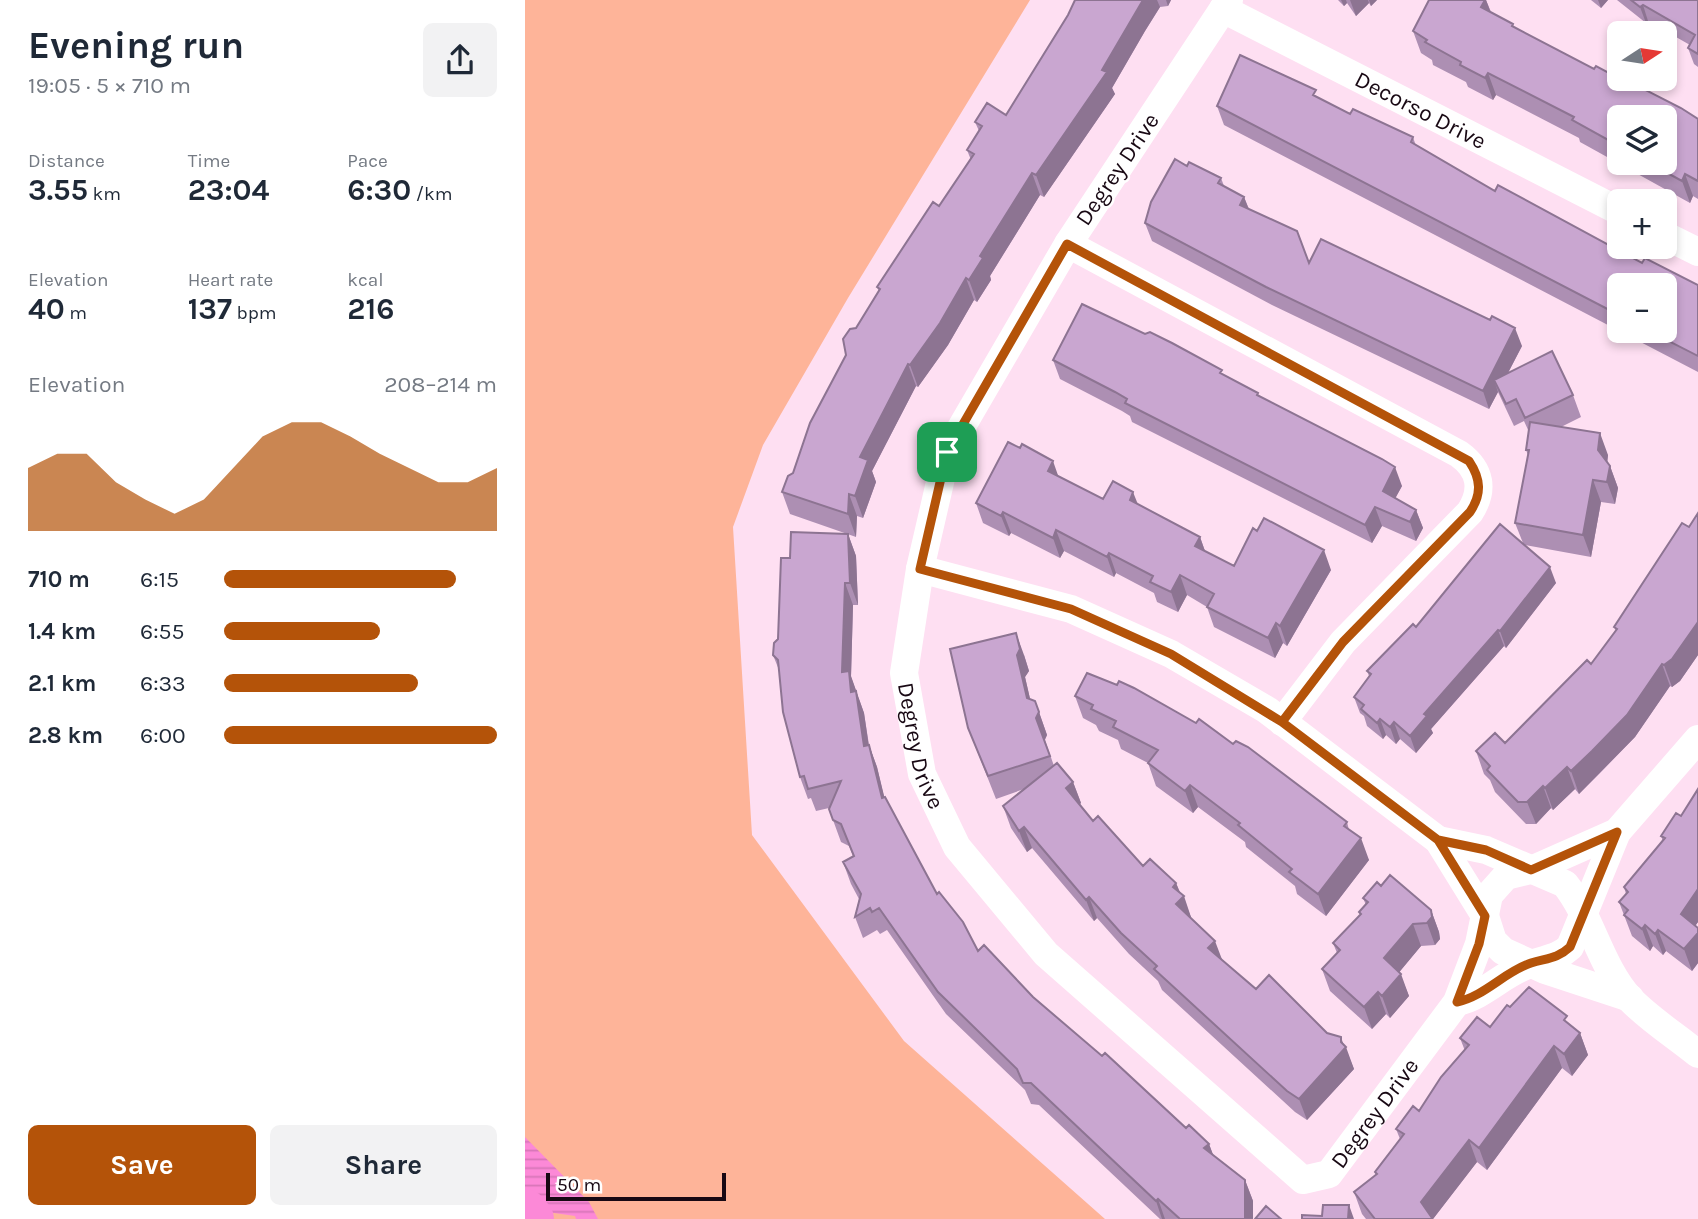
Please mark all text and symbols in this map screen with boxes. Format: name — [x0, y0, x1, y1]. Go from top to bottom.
north arrow — [1607, 21, 1677, 91]
map controls — [1607, 21, 1677, 343]
text: Evening run — [28, 23, 244, 68]
button: share — [423, 23, 497, 97]
street label: Decorso Drive — [1350, 66, 1491, 155]
text: 19:05 · 5 × 710 m — [28, 72, 191, 99]
button: layers — [1607, 105, 1677, 175]
street label: Degrey Drive — [1070, 108, 1165, 231]
text: Distance — [28, 150, 105, 172]
text: Time — [188, 150, 230, 172]
text: Pace — [347, 150, 388, 172]
text: 3.55 — [28, 172, 88, 208]
text: 23:04 — [188, 172, 269, 208]
text: 6:30 — [347, 172, 411, 208]
text: km — [88, 183, 121, 205]
text: /km — [411, 183, 452, 205]
button: + — [1607, 189, 1677, 259]
text: Elevation — [28, 269, 108, 291]
text: Heart rate — [188, 269, 273, 291]
text: kcal — [347, 269, 384, 291]
button: − — [1607, 273, 1677, 343]
text: 40 — [28, 291, 65, 327]
text: 137 — [188, 291, 232, 327]
text: 216 — [347, 291, 394, 327]
text: m — [65, 302, 87, 324]
text: bpm — [232, 302, 277, 324]
text: Elevation — [28, 371, 125, 398]
text: 208–214 m — [384, 371, 497, 398]
pin — [917, 422, 977, 482]
icon: arrive — [928, 433, 966, 471]
text: 710 m — [28, 566, 90, 593]
text: 6:15 — [140, 566, 179, 593]
text: 1.4 km — [28, 618, 96, 645]
text: 6:55 — [140, 618, 184, 645]
text: 2.1 km — [28, 670, 96, 697]
text: 6:33 — [140, 670, 186, 697]
street label: Degrey Drive — [892, 680, 950, 814]
text: 2.8 km — [28, 722, 103, 749]
text: 6:00 — [140, 722, 186, 749]
street label: Degrey Drive — [1325, 1053, 1424, 1173]
button: Save — [28, 1125, 256, 1205]
button: Share — [270, 1125, 497, 1205]
scale bar — [546, 1170, 726, 1202]
text: 50 m — [557, 1174, 601, 1196]

